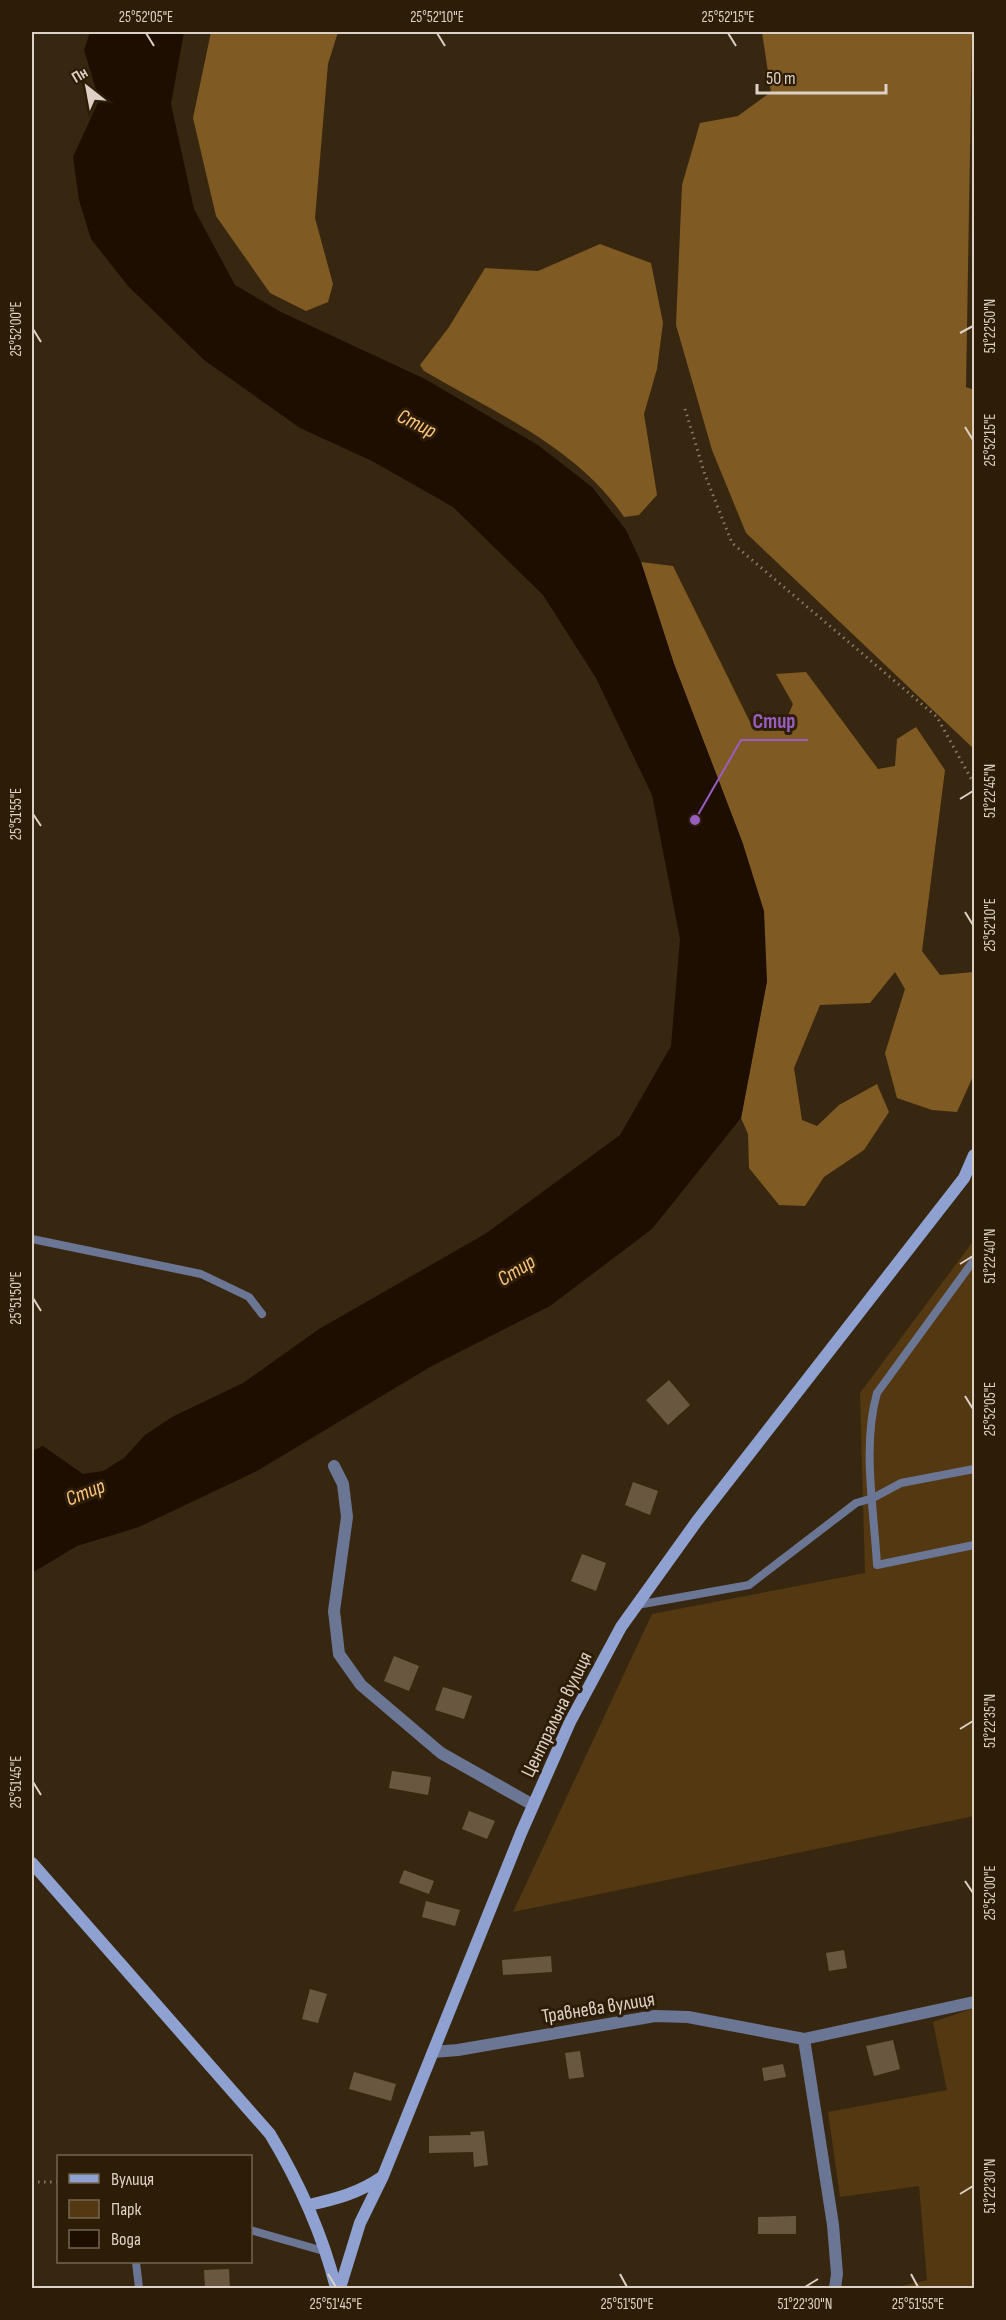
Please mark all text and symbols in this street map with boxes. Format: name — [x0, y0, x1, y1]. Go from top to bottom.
text: 25°52'05"E — [119, 8, 173, 27]
text: 25°52'10"E — [410, 8, 464, 27]
text: 25°52'15"E — [701, 8, 755, 27]
north arrow — [57, 57, 117, 117]
scale bar — [757, 57, 886, 95]
text: Пн — [69, 63, 92, 88]
text: 50 m — [766, 68, 796, 89]
text: 51°22'50"N — [981, 299, 1000, 353]
text: 25°52'00"E — [7, 301, 26, 357]
water label: Стир — [393, 403, 441, 444]
text: 25°52'15"E — [981, 413, 1000, 467]
callout: Стир — [741, 701, 808, 740]
text: Стир — [753, 709, 795, 734]
text: 51°22'45"N — [981, 764, 1000, 818]
text: 25°51'55"E — [7, 788, 26, 840]
text: 25°52'10"E — [981, 898, 1000, 952]
text: 51°22'40"N — [981, 1229, 1000, 1283]
water label: Стир — [493, 1249, 540, 1292]
text: 25°51'50"E — [7, 1271, 26, 1325]
text: 25°52'05"E — [981, 1382, 1000, 1436]
water label: Стир — [62, 1473, 109, 1512]
street label: Центральна вулиця — [516, 1648, 598, 1781]
text: 51°22'35"N — [981, 1694, 1000, 1748]
text: 25°51'45"E — [7, 1756, 26, 1808]
text: 25°52'00"E — [981, 1865, 1000, 1921]
street label: Травнева вулиця — [540, 1987, 656, 2029]
legend — [57, 2155, 252, 2263]
text: 51°22'30"N — [981, 2159, 1000, 2213]
text: Вулиця — [111, 2169, 154, 2190]
text: Парк — [111, 2199, 142, 2220]
text: Вода — [111, 2229, 141, 2250]
text: 25°51'45"E — [310, 2295, 362, 2314]
text: 25°51'50"E — [600, 2295, 654, 2314]
text: 51°22'30"N — [778, 2295, 832, 2314]
text: 25°51'55"E — [892, 2295, 944, 2314]

